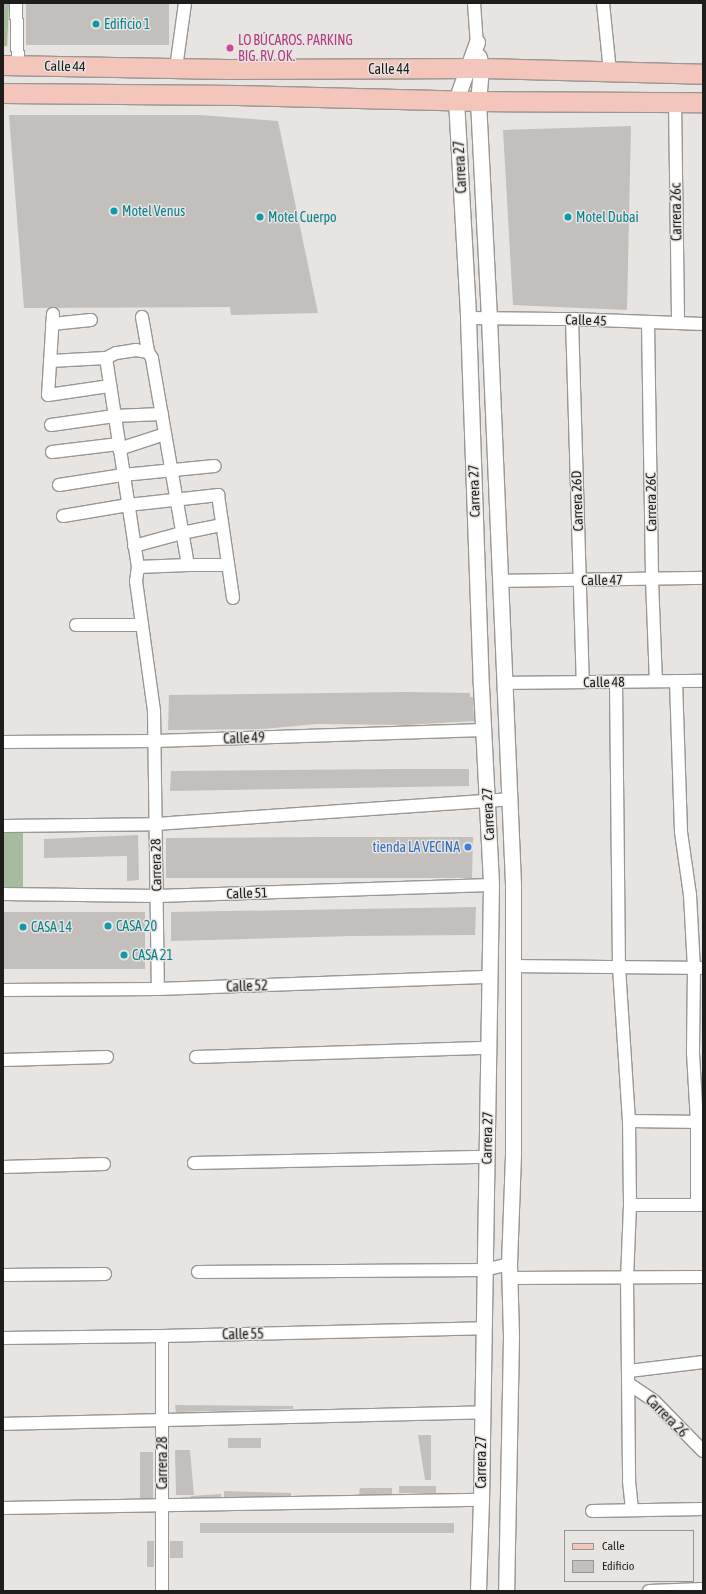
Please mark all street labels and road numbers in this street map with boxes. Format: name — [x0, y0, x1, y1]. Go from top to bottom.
street label: Calle 44 — [44, 57, 86, 75]
street label: Calle 44 — [368, 61, 410, 77]
street label: Carrera 27 — [450, 140, 470, 194]
street label: Carrera 26c — [667, 183, 685, 241]
street label: Calle 45 — [565, 311, 607, 329]
street label: Carrera 27 — [465, 464, 483, 518]
street label: Carrera 26D — [568, 470, 586, 532]
street label: Carrera 26C — [642, 472, 660, 532]
street label: Calle 47 — [581, 571, 623, 589]
street label: Calle 48 — [583, 673, 625, 691]
street label: Calle 49 — [223, 729, 265, 747]
street label: Carrera 27 — [478, 787, 498, 841]
street label: Carrera 28 — [147, 838, 165, 892]
street label: Calle 51 — [226, 884, 268, 902]
street label: Calle 52 — [226, 977, 268, 995]
street label: Carrera 27 — [478, 1111, 496, 1165]
street label: Calle 55 — [222, 1325, 264, 1343]
street label: Carrera 26 — [642, 1391, 692, 1441]
street label: Carrera 27 — [473, 1436, 489, 1488]
street label: Carrera 28 — [154, 1437, 170, 1489]

